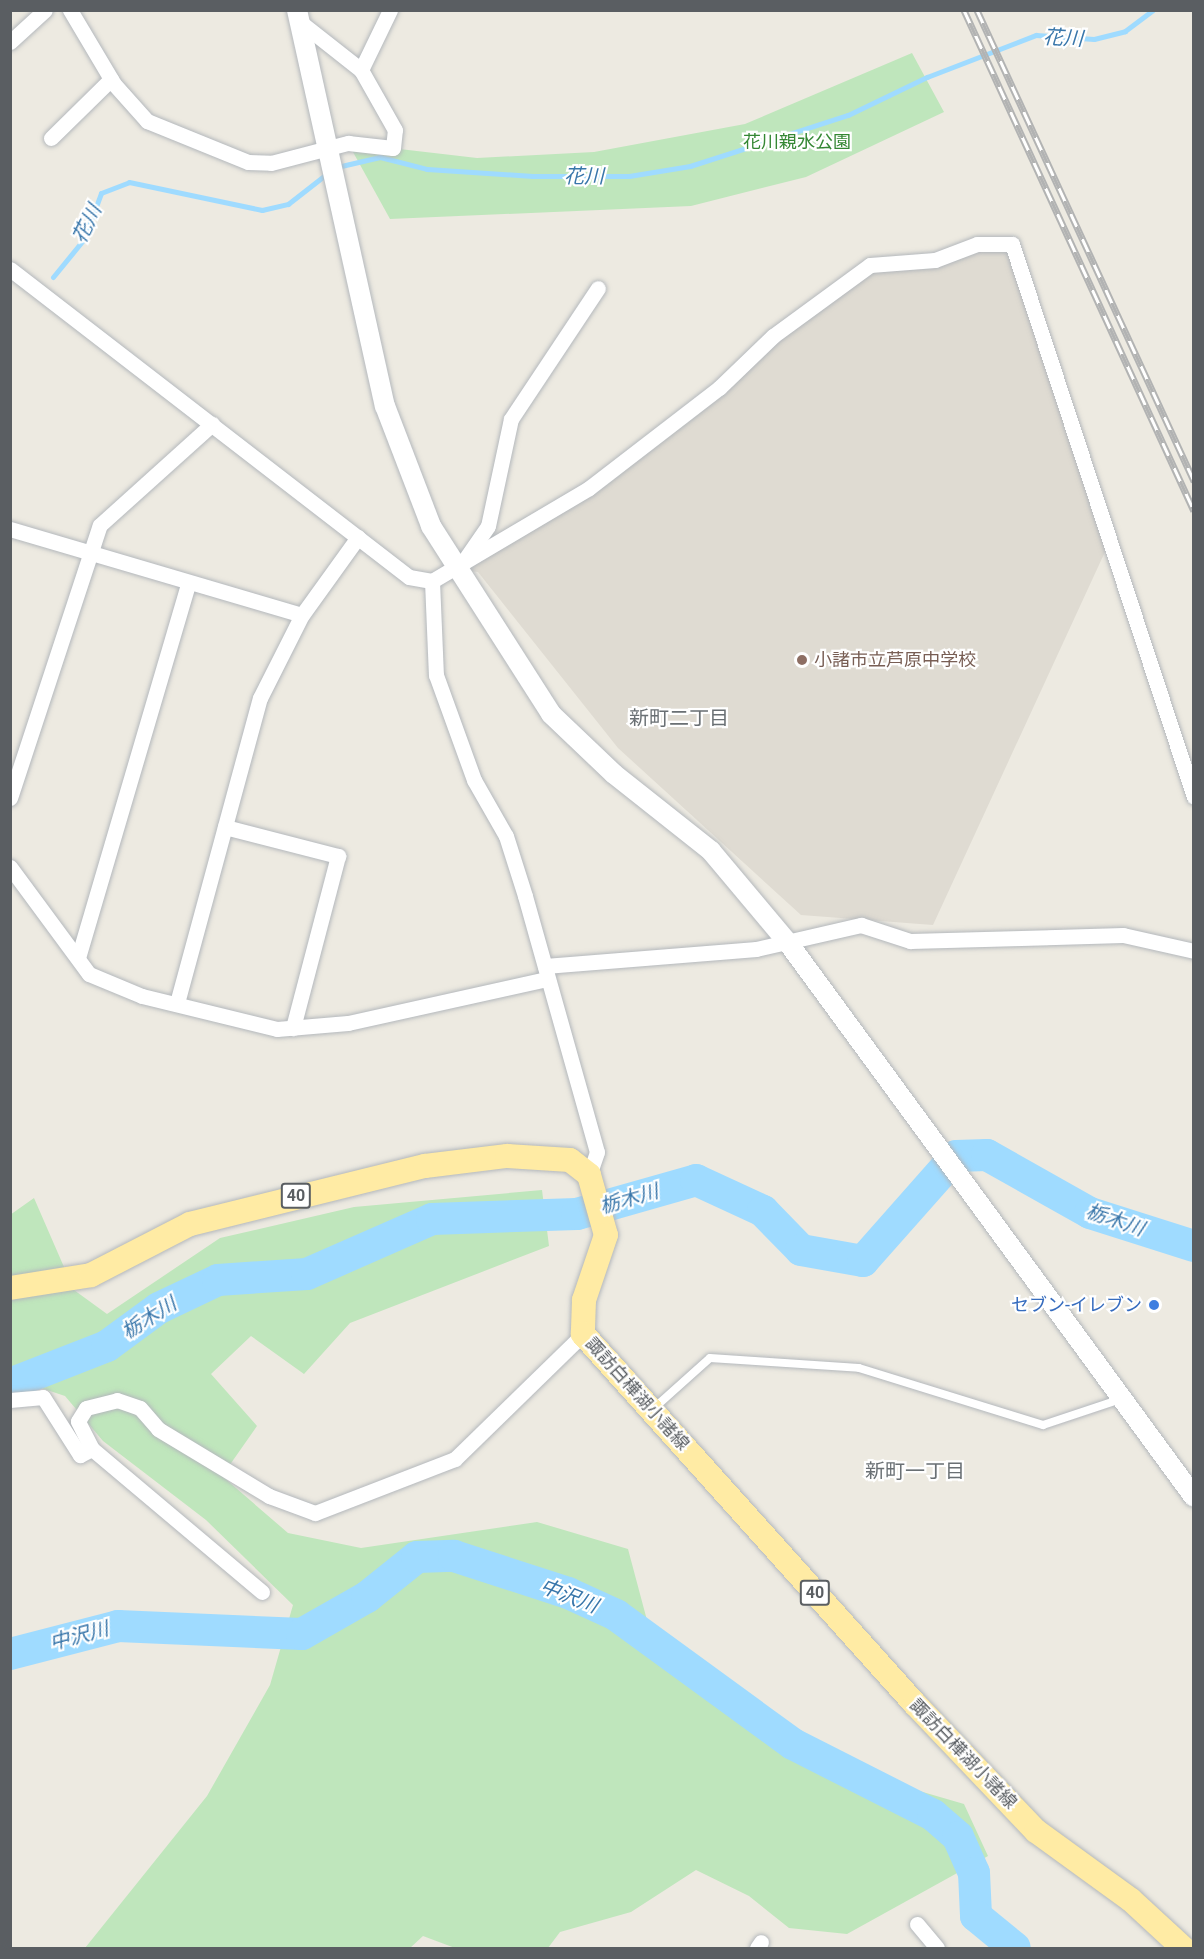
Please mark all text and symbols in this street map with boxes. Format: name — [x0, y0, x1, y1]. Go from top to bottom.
water label: 花川 — [1042, 25, 1084, 51]
park label: 花川親水公園 — [743, 131, 851, 153]
water label: 花川 — [564, 164, 604, 188]
water label: 花川 — [67, 201, 107, 247]
place label: 小諸市立芦原中学校 — [814, 649, 976, 671]
marker: 小諸市立芦原中学校 — [795, 653, 809, 667]
district label: 新町二丁目 — [629, 706, 729, 730]
water label: 栃木川 — [597, 1179, 661, 1219]
road number: 40 — [280, 1183, 312, 1209]
water label: 栃木川 — [1083, 1199, 1147, 1241]
water label: 栃木川 — [117, 1292, 181, 1344]
place label: セブン-イレブン — [1011, 1294, 1142, 1316]
marker: セブン-イレブン — [1147, 1298, 1161, 1312]
street label: 諏訪白樺湖小諸線 — [581, 1333, 693, 1455]
district label: 新町一丁目 — [865, 1459, 965, 1483]
water label: 中沢川 — [537, 1574, 601, 1618]
road number: 40 — [798, 1580, 832, 1606]
water label: 中沢川 — [47, 1617, 111, 1655]
street label: 諏訪白樺湖小諸線 — [905, 1695, 1021, 1813]

